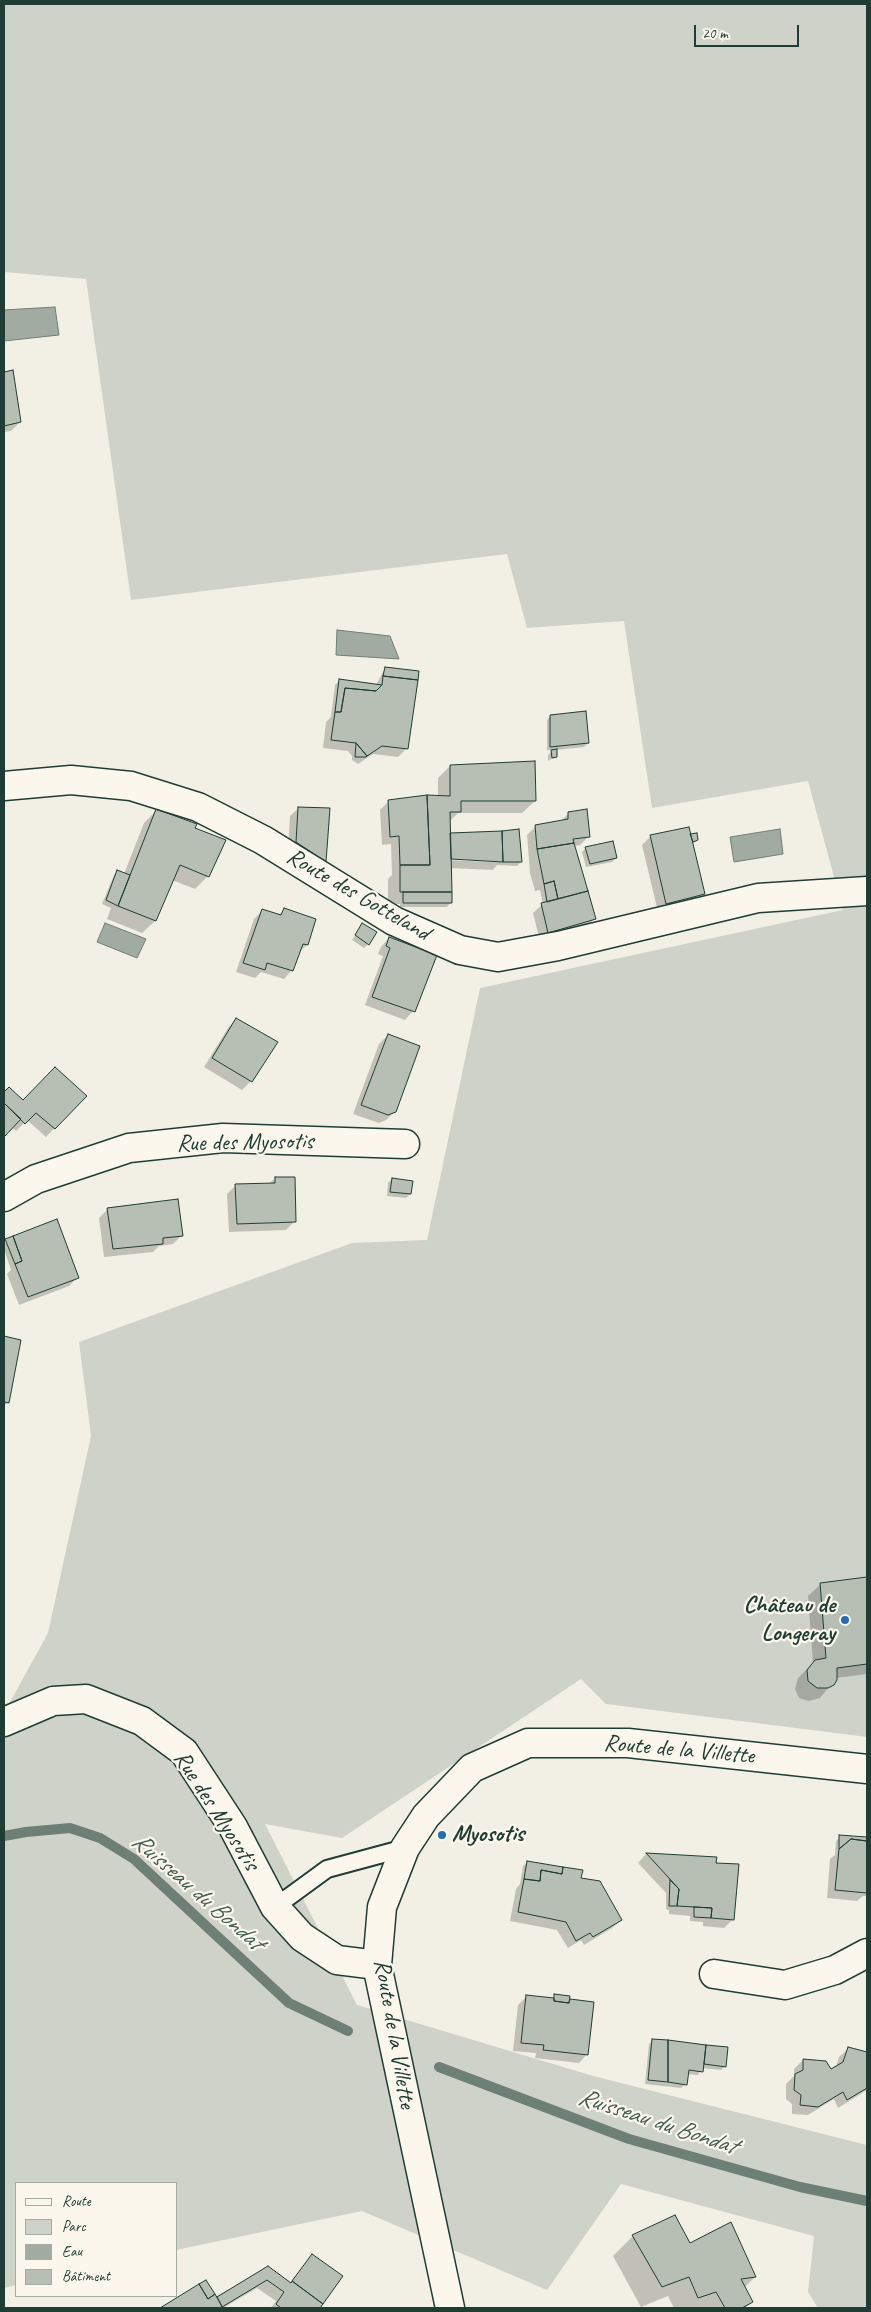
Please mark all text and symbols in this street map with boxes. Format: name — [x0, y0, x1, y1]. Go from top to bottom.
scale bar — [696, 15, 801, 47]
text: 20 m — [702, 24, 728, 43]
street label: Route des Gotteland — [281, 842, 435, 948]
street label: Rue des Myosotis — [176, 1127, 314, 1159]
place label: Château de Longeray — [744, 1592, 835, 1648]
marker: Château de Longeray — [839, 1614, 851, 1626]
street label: Route de la Villette — [603, 1729, 755, 1771]
street label: Rue des Myosotis — [167, 1746, 265, 1876]
place label: Myosotis — [452, 1821, 524, 1849]
water label: Ruisseau du Bondat — [125, 1827, 269, 1957]
marker: Myosotis — [436, 1829, 448, 1841]
street label: Route de la Villette — [367, 1957, 421, 2111]
water label: Ruisseau du Bondat — [574, 2082, 740, 2162]
legend — [15, 2182, 178, 2297]
text: Route — [62, 2192, 91, 2211]
text: Parc — [62, 2217, 86, 2236]
text: Eau — [62, 2242, 82, 2261]
text: Bâtiment — [62, 2267, 110, 2286]

